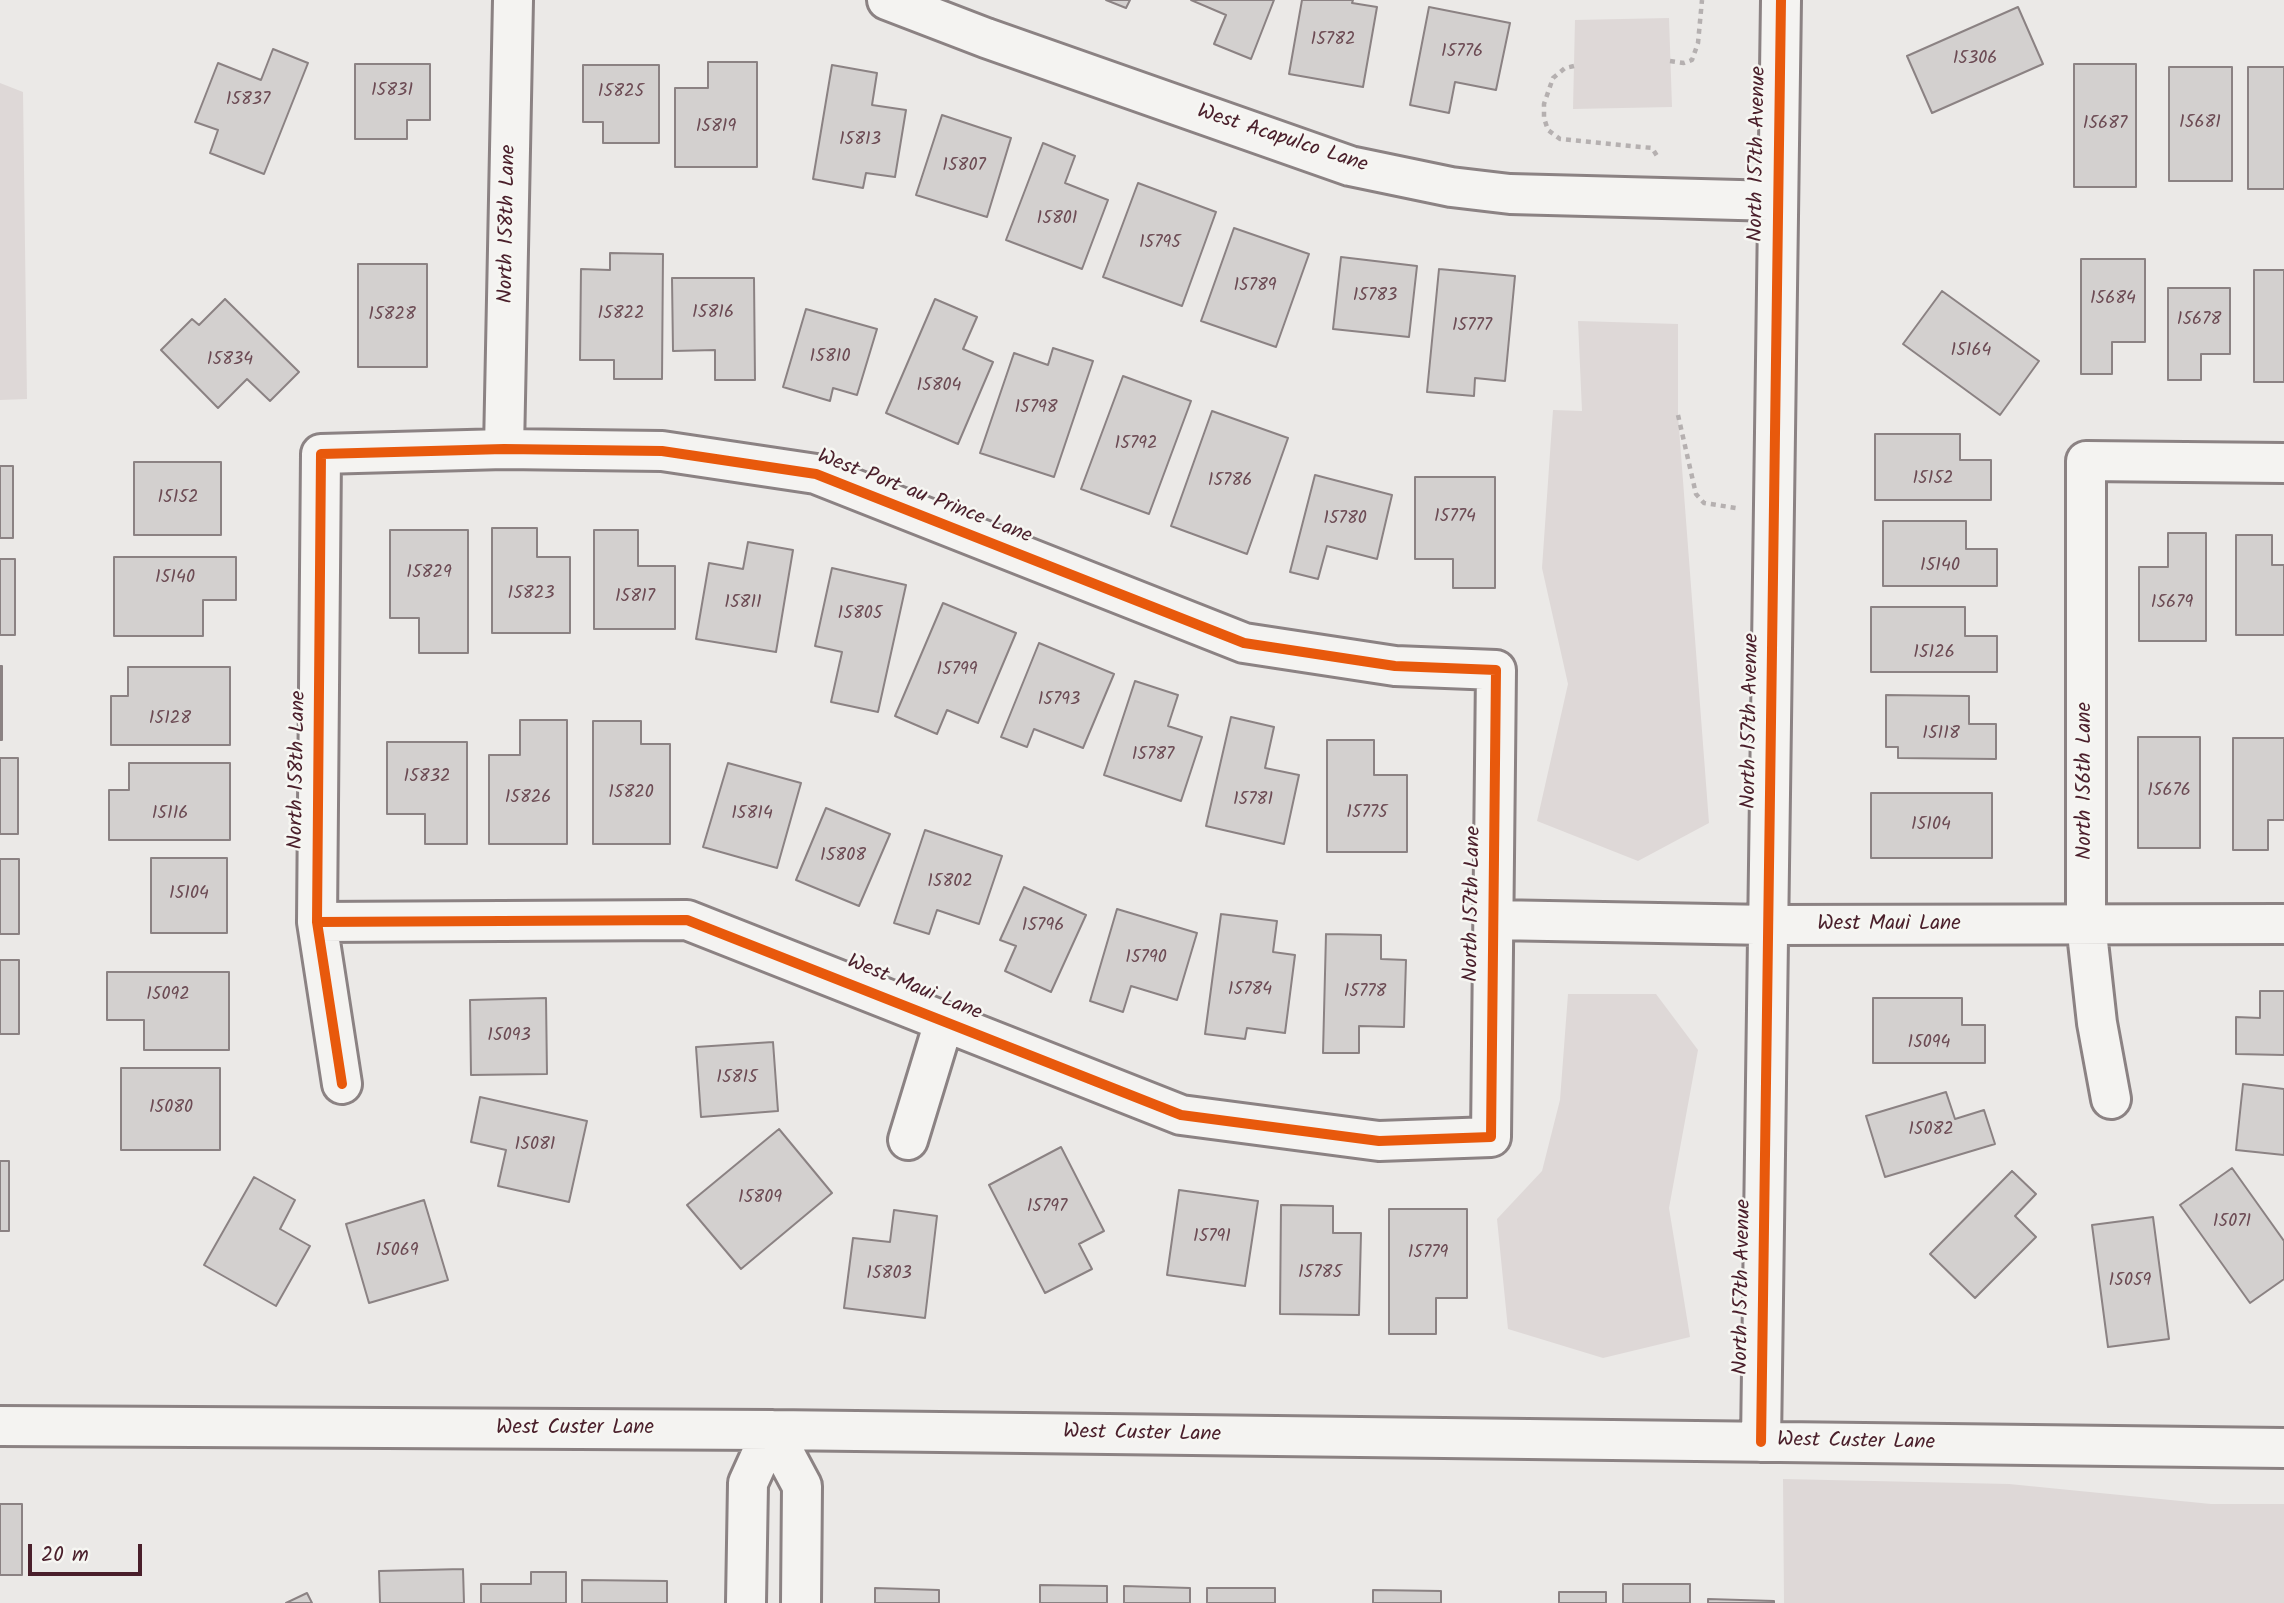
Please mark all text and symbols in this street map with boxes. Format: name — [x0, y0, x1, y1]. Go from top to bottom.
house number: 15782 — [1311, 30, 1355, 52]
house number: 15776 — [1441, 42, 1483, 64]
house number: 15306 — [1953, 49, 1997, 71]
street label: North 157th Avenue — [1745, 66, 1773, 242]
house number: 15831 — [371, 81, 413, 103]
house number: 15825 — [598, 82, 644, 104]
house number: 15837 — [226, 90, 270, 112]
street label: West Acapulco Lane — [1194, 101, 1370, 179]
house number: 15681 — [2179, 113, 2221, 135]
house number: 15687 — [2083, 114, 2127, 136]
house number: 15819 — [696, 117, 736, 139]
house number: 15813 — [839, 130, 881, 152]
street label: North 158th Lane — [495, 144, 523, 304]
house number: 15807 — [942, 156, 986, 178]
house number: 15801 — [1037, 209, 1077, 231]
house number: 15795 — [1139, 233, 1181, 255]
house number: 15789 — [1233, 276, 1277, 298]
house number: 15783 — [1353, 286, 1397, 308]
house number: 15684 — [2090, 289, 2136, 311]
house number: 15816 — [692, 303, 734, 325]
house number: 15822 — [597, 304, 645, 326]
house number: 15828 — [368, 305, 416, 327]
house number: 15678 — [2177, 310, 2221, 332]
house number: 15777 — [1452, 316, 1492, 338]
house number: 15164 — [1951, 341, 1991, 363]
house number: 15810 — [810, 347, 850, 369]
house number: 15834 — [207, 350, 253, 372]
house number: 15804 — [916, 376, 962, 398]
house number: 15798 — [1014, 398, 1058, 420]
house number: 15792 — [1115, 434, 1157, 456]
street label: West Port au Prince Lane — [813, 445, 1035, 551]
house number: 15152 — [1912, 469, 1954, 491]
house number: 15786 — [1208, 471, 1252, 493]
house number: 15152 — [157, 488, 199, 510]
house number: 15774 — [1434, 507, 1476, 529]
house number: 15780 — [1323, 509, 1367, 531]
house number: 15140 — [1920, 556, 1960, 578]
house number: 15829 — [406, 563, 452, 585]
house number: 15140 — [155, 568, 195, 590]
house number: 15823 — [508, 584, 554, 606]
house number: 15817 — [615, 587, 655, 609]
house number: 15811 — [724, 593, 762, 615]
house number: 15679 — [2151, 593, 2193, 615]
house number: 15805 — [838, 604, 882, 626]
street label: North 157th Avenue — [1738, 633, 1766, 809]
house number: 15126 — [1913, 643, 1955, 665]
house number: 15799 — [936, 660, 978, 682]
street label: North 158th Lane — [285, 690, 313, 850]
house number: 15793 — [1038, 690, 1080, 712]
street label: North 156th Lane — [2073, 702, 2099, 860]
house number: 15128 — [149, 709, 191, 731]
house number: 15118 — [1922, 724, 1960, 746]
house number: 15787 — [1132, 745, 1174, 767]
house number: 15832 — [404, 767, 450, 789]
house number: 15676 — [2147, 781, 2191, 803]
house number: 15820 — [608, 783, 654, 805]
house number: 15826 — [505, 788, 551, 810]
house number: 15781 — [1233, 790, 1273, 812]
house number: 15775 — [1346, 803, 1388, 825]
house number: 15116 — [152, 804, 188, 826]
house number: 15814 — [731, 804, 773, 826]
house number: 15104 — [1911, 815, 1951, 837]
street label: North 157th Lane — [1460, 826, 1488, 982]
house number: 15808 — [820, 846, 866, 868]
house number: 15802 — [927, 872, 973, 894]
house number: 15104 — [169, 884, 209, 906]
street label: West Maui Lane — [1817, 912, 1961, 938]
house number: 15796 — [1022, 916, 1064, 938]
house number: 15790 — [1125, 948, 1167, 970]
street label: West Maui Lane — [843, 950, 985, 1028]
house number: 15784 — [1228, 980, 1272, 1002]
house number: 15778 — [1344, 982, 1386, 1004]
house number: 15092 — [146, 985, 190, 1007]
house number: 15093 — [487, 1026, 531, 1048]
house number: 15094 — [1907, 1033, 1951, 1055]
house number: 15815 — [716, 1068, 758, 1090]
house number: 15080 — [149, 1098, 193, 1120]
house number: 15082 — [1908, 1120, 1954, 1142]
house number: 15081 — [515, 1135, 555, 1157]
house number: 15809 — [738, 1188, 782, 1210]
house number: 15797 — [1027, 1197, 1067, 1219]
street label: North 157th Avenue — [1730, 1199, 1758, 1375]
house number: 15071 — [2213, 1212, 2251, 1234]
house number: 15791 — [1193, 1227, 1231, 1249]
house number: 15069 — [375, 1241, 419, 1263]
house number: 15779 — [1408, 1243, 1448, 1265]
house number: 15785 — [1298, 1263, 1342, 1285]
house number: 15803 — [866, 1264, 912, 1286]
house number: 15059 — [2109, 1271, 2151, 1293]
street label: West Custer Lane — [496, 1416, 654, 1442]
street label: West Custer Lane — [1063, 1421, 1221, 1449]
street label: West Custer Lane — [1777, 1429, 1935, 1457]
scale bar — [32, 1530, 145, 1574]
text: 20 m — [41, 1539, 89, 1572]

